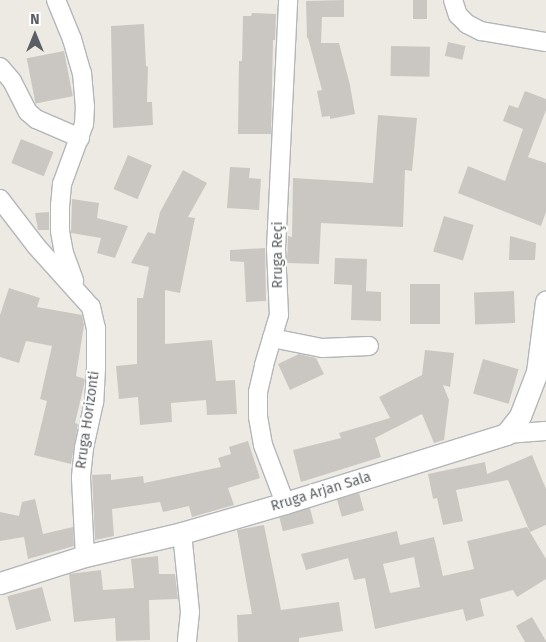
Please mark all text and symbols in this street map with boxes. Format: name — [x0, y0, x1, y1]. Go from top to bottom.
north arrow — [10, 10, 60, 60]
text: N — [30, 11, 40, 28]
street label: Rruga Reçi — [270, 222, 286, 288]
street label: Rruga Horizonti — [73, 370, 103, 470]
street label: Rruga Arjan Sala — [269, 469, 373, 515]

